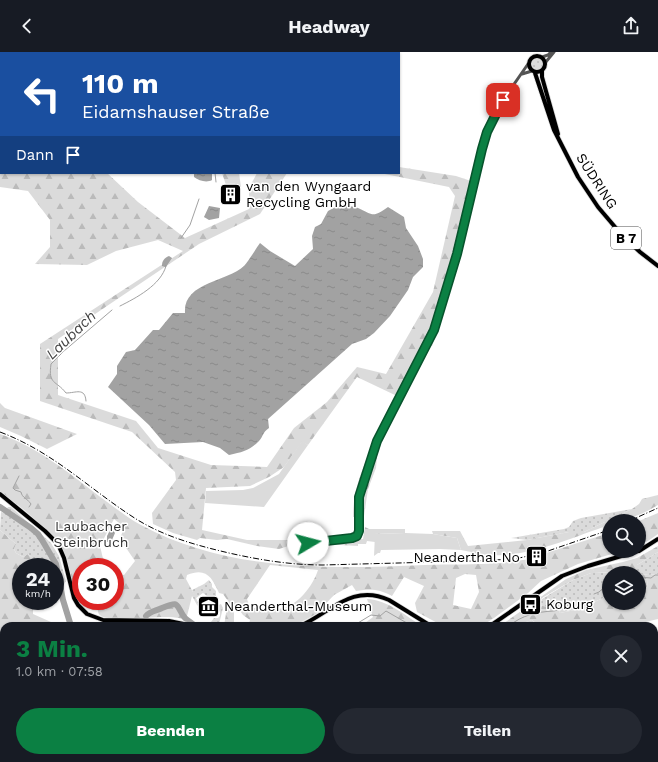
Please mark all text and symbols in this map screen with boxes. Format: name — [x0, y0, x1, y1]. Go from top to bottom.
icon: back — [16, 15, 38, 37]
icon: share — [620, 15, 642, 37]
text: Headway — [288, 16, 370, 37]
text: 110 m — [82, 67, 159, 100]
icon: left — [16, 68, 68, 120]
pin — [486, 83, 520, 117]
icon: arrive — [492, 89, 514, 111]
text: Eidamshauser Straße — [82, 101, 270, 122]
icon: arrive — [62, 144, 84, 166]
text: Dann — [16, 146, 54, 164]
street label: SÜDRING — [573, 150, 621, 212]
place label: van den Wyngaard Recycling GmbH — [246, 178, 371, 210]
building icon: van den Wyngaard Recycling GmbH — [218, 181, 244, 207]
road number: B 7 — [611, 227, 641, 249]
water label: Laubach — [42, 307, 100, 363]
map controls — [602, 514, 646, 610]
button: search — [602, 514, 646, 558]
park label: Laubacher Steinbruch — [54, 518, 128, 550]
position arrow — [287, 522, 329, 564]
building icon: Neanderthal No — [523, 544, 549, 570]
place label: Neanderthal No — [413, 549, 520, 565]
speed limit sign: 30 — [72, 558, 124, 610]
button: layers — [602, 566, 646, 610]
text: 24 — [26, 567, 50, 591]
text: km/h — [25, 588, 51, 599]
bus stop icon: Koburg — [517, 591, 543, 617]
museum icon: Neanderthal-Museum — [196, 593, 222, 619]
place label: Koburg — [546, 596, 594, 612]
place label: Neanderthal-Museum — [224, 598, 372, 614]
text: 3 Min. — [16, 635, 88, 663]
button: close — [600, 635, 642, 677]
text: 1.0 km · 07:58 — [16, 664, 103, 679]
button: Beenden — [16, 708, 325, 754]
button: Teilen — [333, 708, 642, 754]

